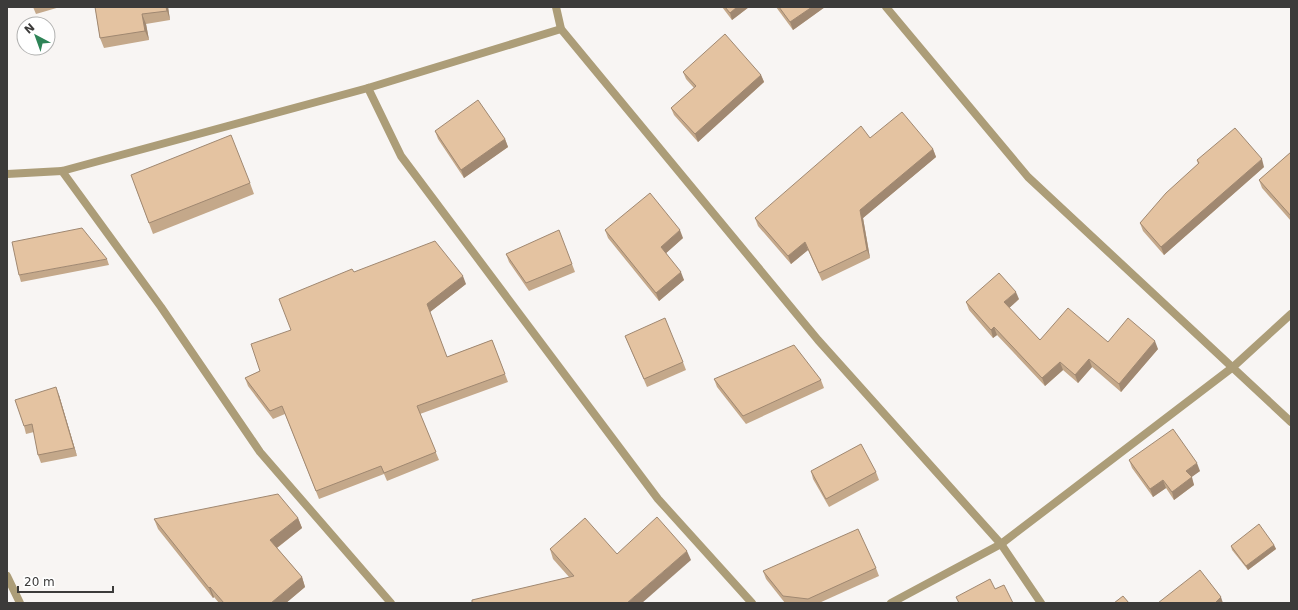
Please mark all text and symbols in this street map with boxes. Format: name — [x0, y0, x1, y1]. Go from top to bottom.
north arrow — [16, 16, 56, 56]
text: N — [22, 21, 38, 37]
scale bar — [18, 568, 113, 594]
text: 20 m — [24, 575, 55, 589]

